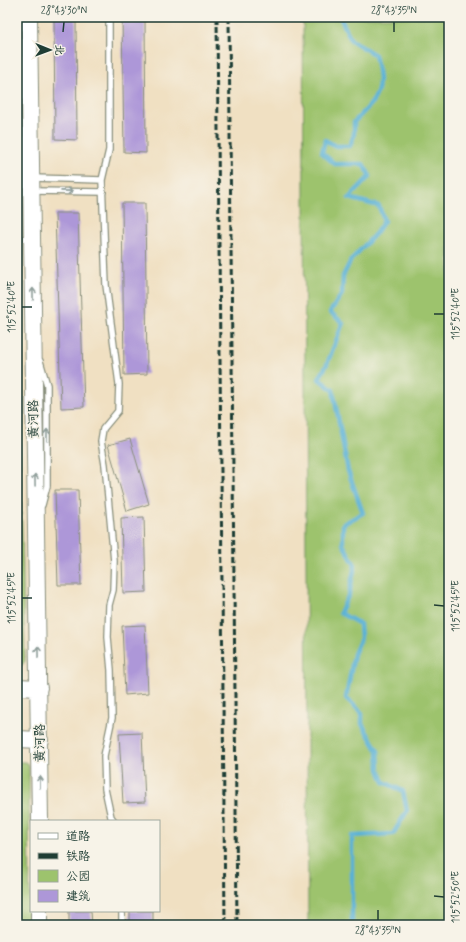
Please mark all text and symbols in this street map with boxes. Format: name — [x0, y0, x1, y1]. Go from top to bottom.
text: 28°43'30"N — [41, 4, 88, 18]
text: 28°43'35"N — [371, 4, 417, 18]
north arrow — [30, 30, 70, 70]
text: 北 — [52, 45, 66, 56]
one-way arrow — [60, 188, 73, 195]
text: 115°52'40"E — [5, 281, 19, 333]
one-way arrow — [29, 288, 37, 301]
text: 115°52'40"E — [449, 288, 463, 340]
street label: 黄河路 — [25, 399, 43, 439]
one-way arrow — [43, 429, 51, 442]
one-way arrow — [31, 474, 39, 487]
text: 115°52'45"E — [5, 572, 19, 624]
text: 115°52'45"E — [449, 580, 463, 632]
one-way arrow — [34, 646, 42, 659]
street label: 黄河路 — [32, 723, 49, 763]
one-way arrow — [36, 776, 44, 789]
legend — [30, 820, 160, 912]
text: 道路 — [66, 829, 90, 845]
text: 铁路 — [66, 849, 90, 865]
text: 公园 — [66, 869, 90, 885]
text: 115°52'50"E — [449, 871, 463, 923]
text: 建筑 — [66, 889, 90, 905]
text: 28°43'35"N — [355, 924, 401, 938]

